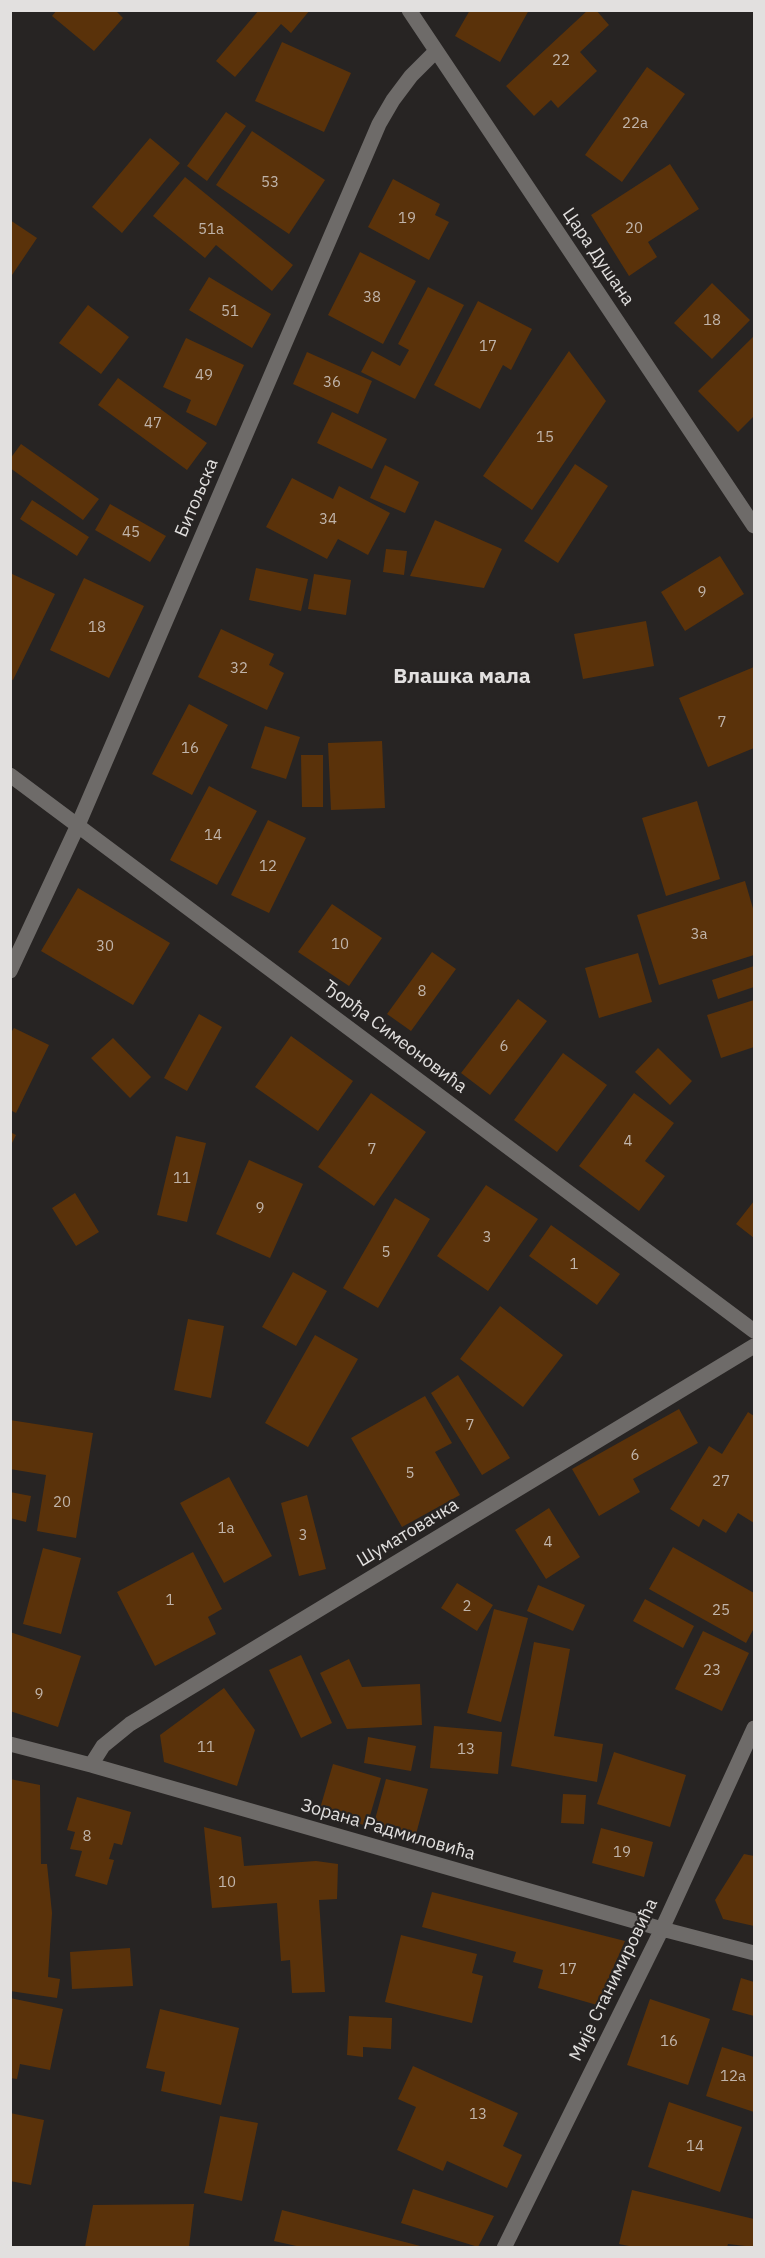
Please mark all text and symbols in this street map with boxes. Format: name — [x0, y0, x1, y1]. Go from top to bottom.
house number: 22 — [552, 52, 570, 70]
house number: 22a — [622, 115, 648, 133]
house number: 53 — [261, 174, 279, 192]
street label: Цара Душана — [557, 204, 639, 310]
house number: 19 — [398, 210, 416, 228]
house number: 20 — [625, 220, 643, 238]
house number: 51a — [198, 221, 224, 239]
house number: 38 — [363, 289, 381, 307]
house number: 51 — [221, 303, 239, 321]
house number: 18 — [703, 312, 721, 330]
house number: 17 — [479, 338, 497, 356]
house number: 49 — [195, 367, 213, 385]
house number: 36 — [323, 374, 341, 392]
house number: 47 — [144, 415, 162, 433]
house number: 15 — [536, 429, 554, 447]
street label: Битољска — [171, 455, 223, 541]
house number: 34 — [319, 511, 337, 529]
house number: 45 — [122, 524, 140, 542]
house number: 9 — [698, 584, 706, 602]
house number: 18 — [88, 619, 106, 637]
house number: 32 — [230, 660, 248, 678]
district label: Влашка мала — [393, 664, 531, 690]
house number: 7 — [718, 714, 726, 732]
house number: 16 — [181, 740, 199, 758]
house number: 14 — [204, 827, 222, 845]
house number: 12 — [259, 858, 277, 876]
house number: 3a — [690, 926, 708, 944]
house number: 10 — [331, 936, 349, 954]
house number: 30 — [96, 938, 114, 956]
street label: Ђорђа Симеоновића — [319, 976, 471, 1098]
house number: 8 — [418, 983, 426, 1001]
house number: 6 — [500, 1038, 508, 1056]
house number: 4 — [624, 1133, 632, 1151]
house number: 7 — [368, 1141, 376, 1159]
house number: 11 — [173, 1170, 191, 1188]
house number: 9 — [256, 1200, 264, 1218]
house number: 3 — [483, 1229, 491, 1247]
house number: 5 — [382, 1244, 390, 1262]
house number: 1 — [570, 1256, 578, 1274]
house number: 7 — [466, 1417, 474, 1435]
house number: 6 — [631, 1447, 639, 1465]
house number: 5 — [406, 1465, 414, 1483]
house number: 27 — [712, 1473, 730, 1491]
house number: 20 — [53, 1494, 71, 1512]
street label: Шуматовачка — [353, 1494, 463, 1572]
house number: 1a — [217, 1520, 235, 1538]
house number: 3 — [299, 1527, 307, 1545]
house number: 4 — [544, 1534, 552, 1552]
house number: 1 — [166, 1592, 174, 1610]
house number: 2 — [463, 1598, 471, 1616]
house number: 25 — [712, 1602, 730, 1620]
house number: 23 — [703, 1662, 721, 1680]
house number: 9 — [35, 1686, 43, 1704]
house number: 11 — [197, 1739, 215, 1757]
house number: 13 — [457, 1741, 475, 1759]
street label: Зорана Радмиловића — [298, 1795, 478, 1865]
house number: 8 — [83, 1828, 91, 1846]
house number: 19 — [613, 1844, 631, 1862]
house number: 10 — [218, 1874, 236, 1892]
street label: Мије Станимировића — [565, 1895, 663, 2065]
house number: 17 — [559, 1961, 577, 1979]
house number: 16 — [660, 2033, 678, 2051]
house number: 12a — [720, 2068, 746, 2086]
house number: 13 — [469, 2106, 487, 2124]
house number: 14 — [686, 2138, 704, 2156]

